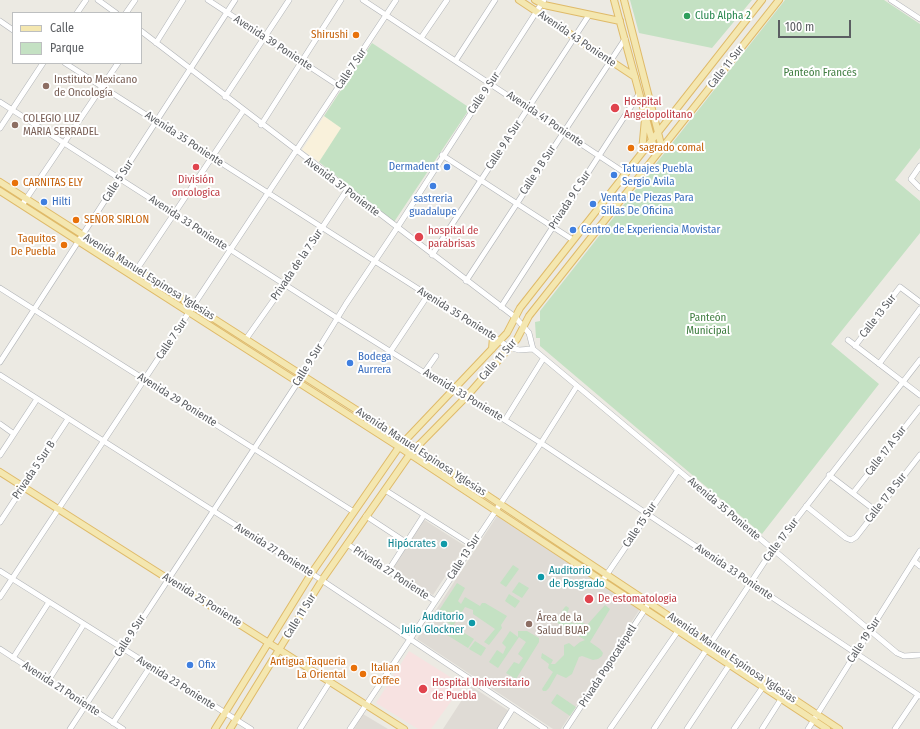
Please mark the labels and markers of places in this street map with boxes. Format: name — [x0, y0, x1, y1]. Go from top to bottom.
place label: Club Alpha 2 — [695, 9, 751, 23]
marker: Club Alpha 2 — [682, 11, 692, 21]
place label: Shirushi — [311, 28, 348, 42]
marker: Shirushi — [351, 30, 361, 40]
place label: Instituto Mexicano de Oncología — [54, 73, 137, 99]
marker: Instituto Mexicano de Oncología — [41, 81, 51, 91]
place label: Hospital Angelopolitano — [624, 95, 692, 121]
marker: Hospital Angelopolitano — [609, 102, 621, 114]
place label: COLEGIO LUZ MARIA SERRADEL — [23, 112, 99, 138]
marker: COLEGIO LUZ MARIA SERRADEL — [10, 120, 20, 130]
place label: sagrado comal — [639, 141, 704, 155]
marker: sagrado comal — [626, 143, 636, 153]
place label: Dermadent — [389, 160, 439, 174]
marker: División oncologica — [191, 162, 201, 172]
marker: Dermadent — [442, 162, 452, 172]
place label: Tatuajes Puebla Sergio Avila — [622, 162, 693, 188]
marker: Tatuajes Puebla Sergio Avila — [609, 170, 619, 180]
place label: División oncologica — [172, 173, 220, 199]
place label: CARNITAS ELY — [23, 176, 83, 190]
marker: CARNITAS ELY — [10, 178, 20, 188]
marker: sastreria guadalupe — [428, 181, 438, 191]
place label: Venta De Piezas Para Sillas De Oficina — [601, 191, 694, 217]
place label: sastreria guadalupe — [409, 192, 457, 218]
place label: Hilti — [52, 195, 71, 209]
marker: Hilti — [39, 197, 49, 207]
marker: Venta De Piezas Para Sillas De Oficina — [588, 199, 598, 209]
place label: SEÑOR SIRLON — [84, 213, 149, 227]
marker: SEÑOR SIRLON — [71, 215, 81, 225]
place label: Centro de Experiencia Movistar — [581, 223, 720, 237]
place label: hospital de parabrisas — [428, 224, 479, 250]
marker: Centro de Experiencia Movistar — [568, 225, 578, 235]
marker: hospital de parabrisas — [413, 231, 425, 243]
place label: Taquitos De Puebla — [11, 232, 56, 258]
marker: Taquitos De Puebla — [59, 240, 69, 250]
place label: Bodega Aurrera — [358, 350, 391, 376]
marker: Bodega Aurrera — [345, 358, 355, 368]
place label: Hipócrates — [388, 537, 436, 551]
marker: Hipócrates — [439, 539, 449, 549]
place label: Auditorio de Posgrado — [549, 564, 605, 590]
marker: Auditorio de Posgrado — [536, 572, 546, 582]
place label: De estomatologia — [598, 592, 677, 606]
marker: De estomatologia — [583, 593, 595, 605]
place label: Auditorio Julio Glockner — [401, 610, 464, 636]
place label: Área de la Salud BUAP — [537, 611, 589, 637]
marker: Auditorio Julio Glockner — [467, 618, 477, 628]
marker: Área de la Salud BUAP — [524, 619, 534, 629]
place label: Antigua Taqueria La Oriental — [270, 655, 346, 681]
place label: Ofix — [198, 658, 215, 672]
marker: Ofix — [185, 660, 195, 670]
place label: Italian Coffee — [371, 661, 400, 687]
marker: Antigua Taqueria La Oriental — [349, 663, 359, 673]
marker: Italian Coffee — [358, 669, 368, 679]
place label: Hospital Universitario de Puebla — [432, 676, 530, 702]
marker: Hospital Universitario de Puebla — [417, 683, 429, 695]

